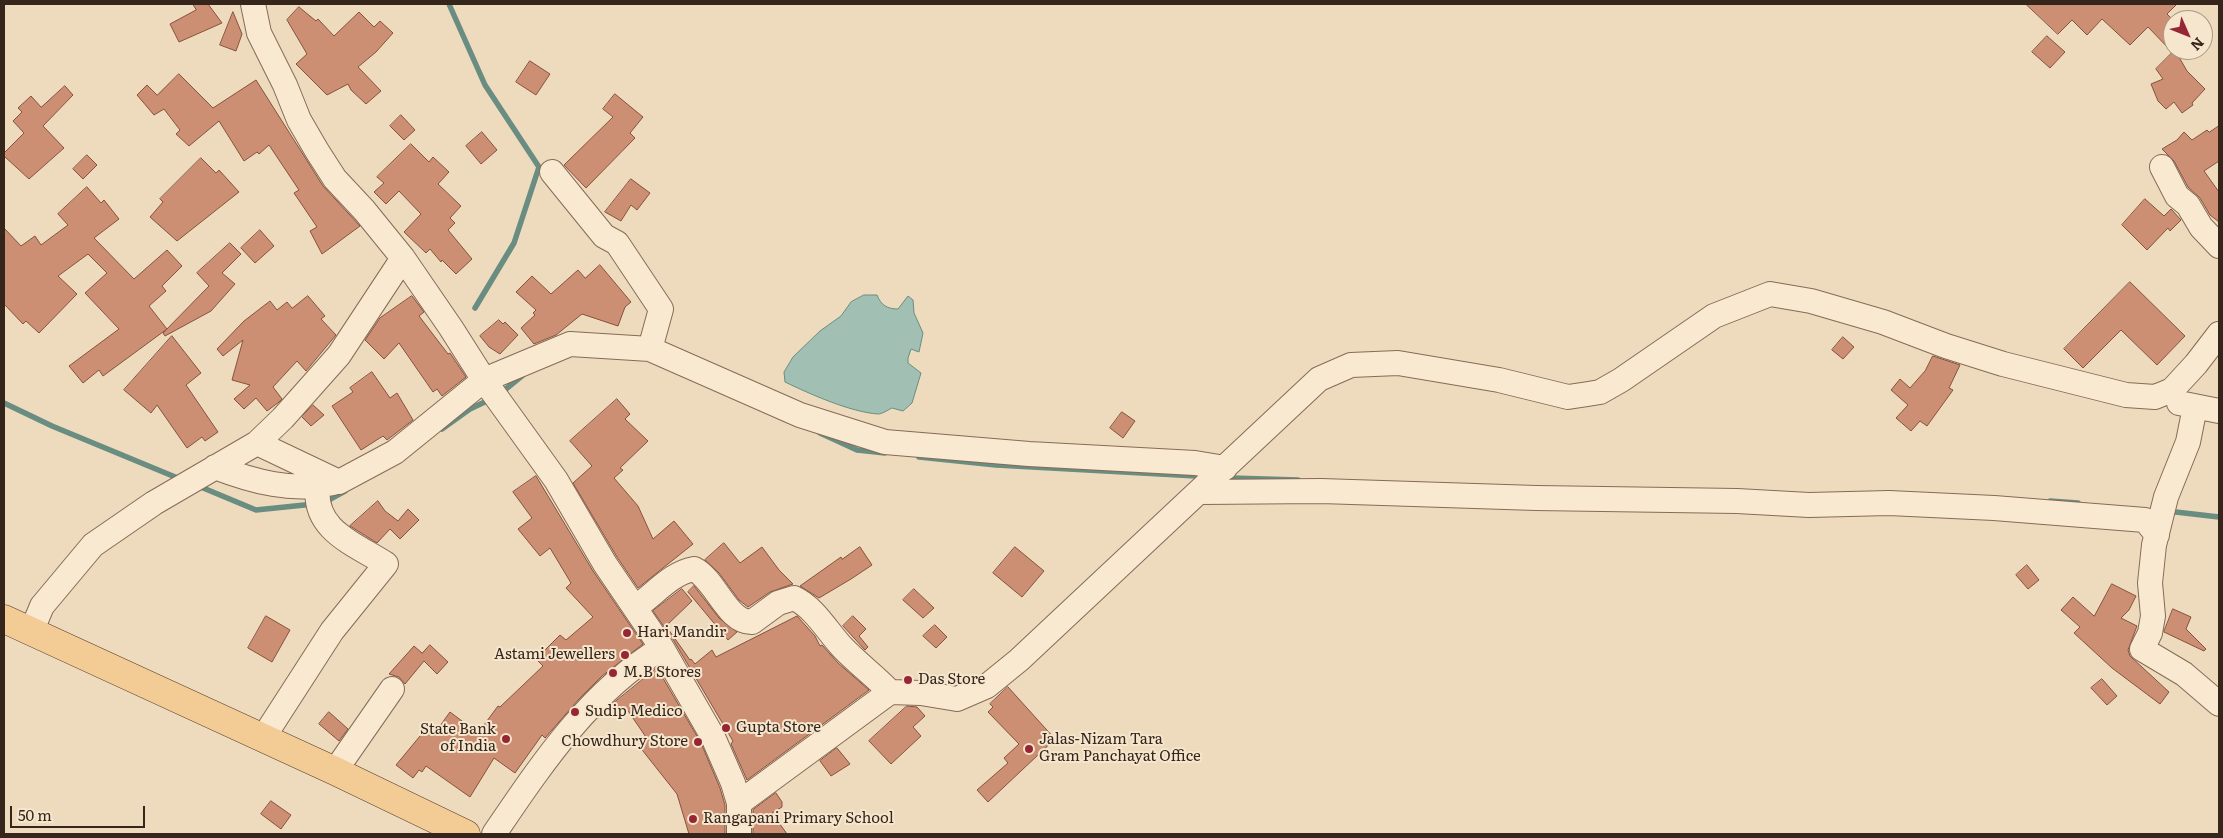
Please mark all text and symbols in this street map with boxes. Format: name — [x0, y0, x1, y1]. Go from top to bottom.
north arrow — [2163, 10, 2213, 60]
text: N — [2187, 34, 2209, 56]
place label: Hari Mandir — [637, 624, 726, 642]
marker: Hari Mandir — [621, 627, 633, 639]
place label: Astami Jewellers — [494, 646, 615, 664]
marker: Astami Jewellers — [619, 649, 631, 661]
place label: M.B Stores — [623, 664, 701, 682]
marker: M.B Stores — [607, 667, 619, 679]
place label: Das Store — [918, 671, 985, 689]
marker: Das Store — [902, 674, 914, 686]
place label: Sudip Medico — [585, 703, 683, 721]
marker: Sudip Medico — [569, 706, 581, 718]
place label: Gupta Store — [736, 719, 821, 737]
place label: State Bank of India — [420, 721, 496, 756]
marker: Gupta Store — [720, 722, 732, 734]
place label: Jalas-Nizam Tara Gram Panchayat Office — [1039, 731, 1201, 766]
marker: State Bank of India — [500, 733, 512, 745]
place label: Chowdhury Store — [561, 733, 688, 751]
marker: Chowdhury Store — [692, 736, 704, 748]
marker: Jalas-Nizam Tara Gram Panchayat Office — [1023, 743, 1035, 755]
scale bar — [12, 796, 148, 828]
text: 50 m — [18, 803, 52, 826]
place label: Rangapani Primary School — [703, 810, 894, 828]
marker: Rangapani Primary School — [687, 813, 699, 825]

